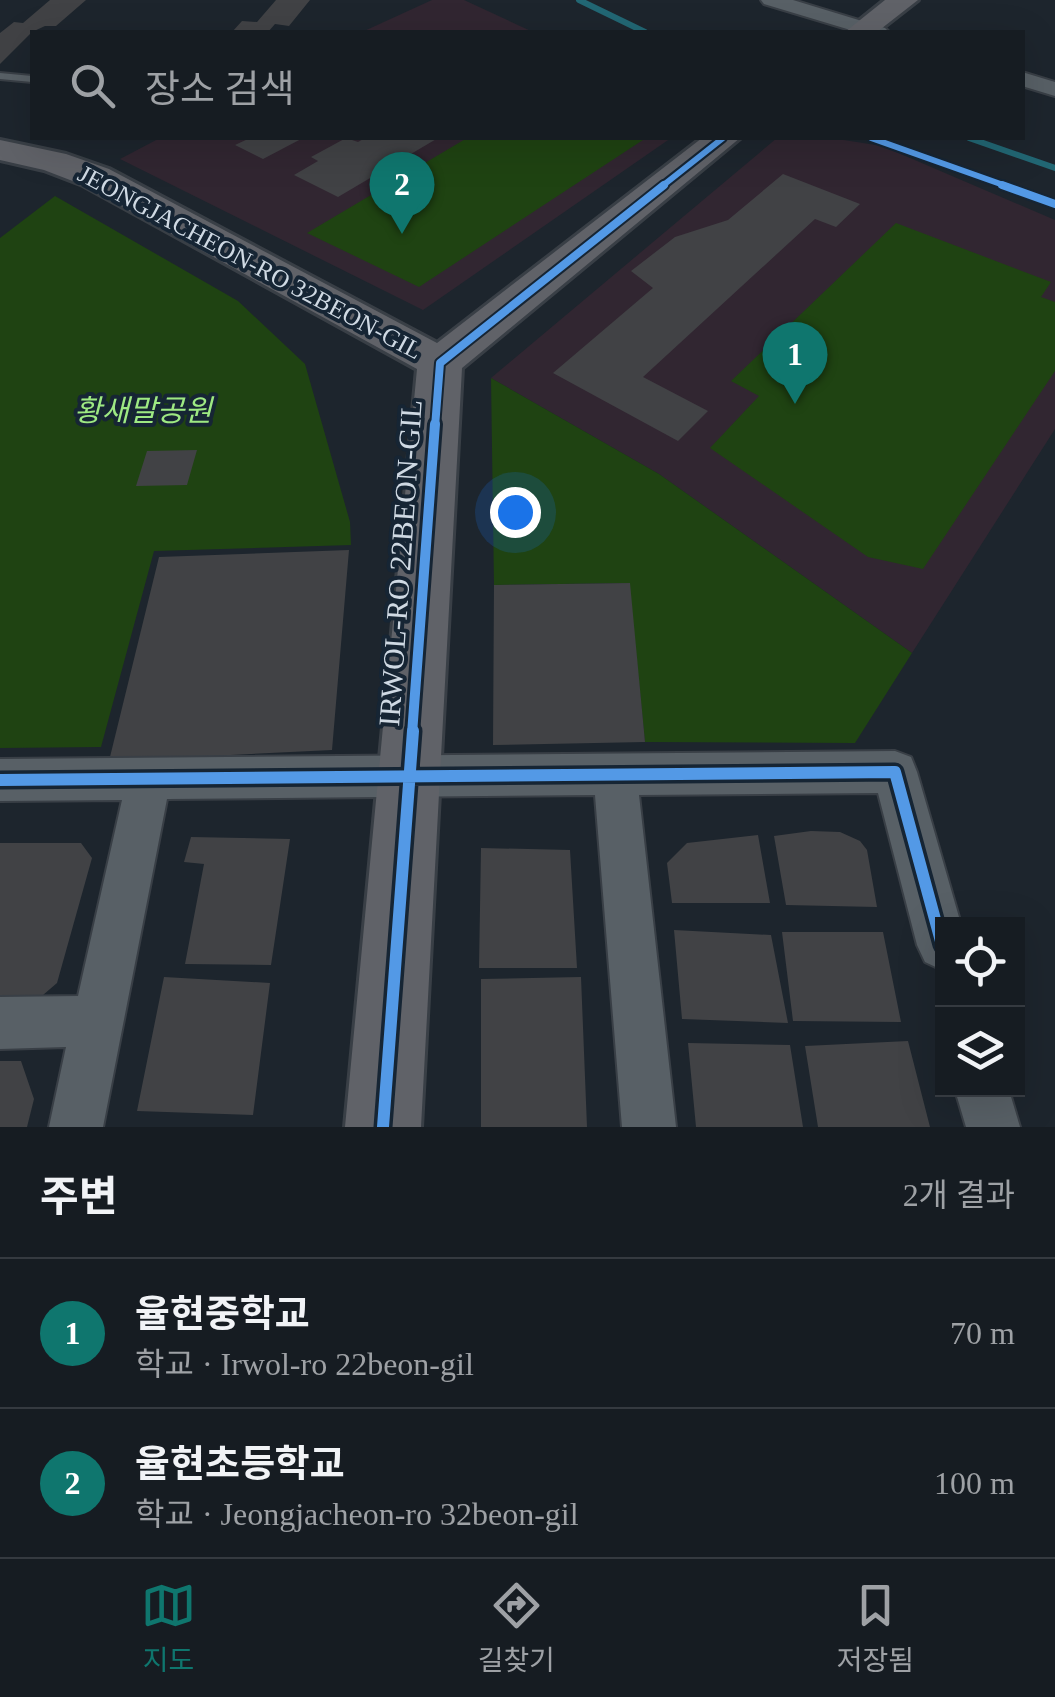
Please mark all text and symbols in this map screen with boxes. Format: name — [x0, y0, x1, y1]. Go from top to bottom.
search box — [30, 30, 1025, 140]
icon: search — [65, 58, 120, 113]
text: 장소 검색 — [145, 68, 294, 110]
pin: 2 — [370, 152, 434, 234]
street label: JEONGJACHEON-RO 32BEON-GIL — [73, 158, 427, 366]
pin: 1 — [762, 322, 828, 404]
park label: 황새말공원 — [74, 394, 214, 427]
street label: IRWOL-RO 22BEON-GIL — [372, 399, 428, 727]
your location — [490, 487, 541, 538]
map controls — [935, 917, 1025, 1097]
button: locate — [935, 917, 1025, 1007]
button: layers — [935, 1007, 1025, 1097]
text: 주변 — [40, 1174, 117, 1220]
text: 2개 결과 — [903, 1177, 1015, 1213]
text: 율현중학교 — [135, 1293, 310, 1335]
text: 1 — [65, 1315, 81, 1351]
text: 70 m — [950, 1315, 1015, 1351]
text: 학교 · Irwol-ro 22beon-gil — [135, 1346, 474, 1382]
text: 율현초등학교 — [135, 1443, 345, 1485]
text: 2 — [65, 1465, 81, 1501]
text: 100 m — [934, 1465, 1015, 1501]
text: 학교 · Jeongjacheon-ro 32beon-gil — [135, 1496, 579, 1532]
tab: 지도 — [141, 1578, 196, 1678]
tab: 길찾기 — [478, 1578, 555, 1678]
tab: 저장됨 — [837, 1578, 914, 1678]

